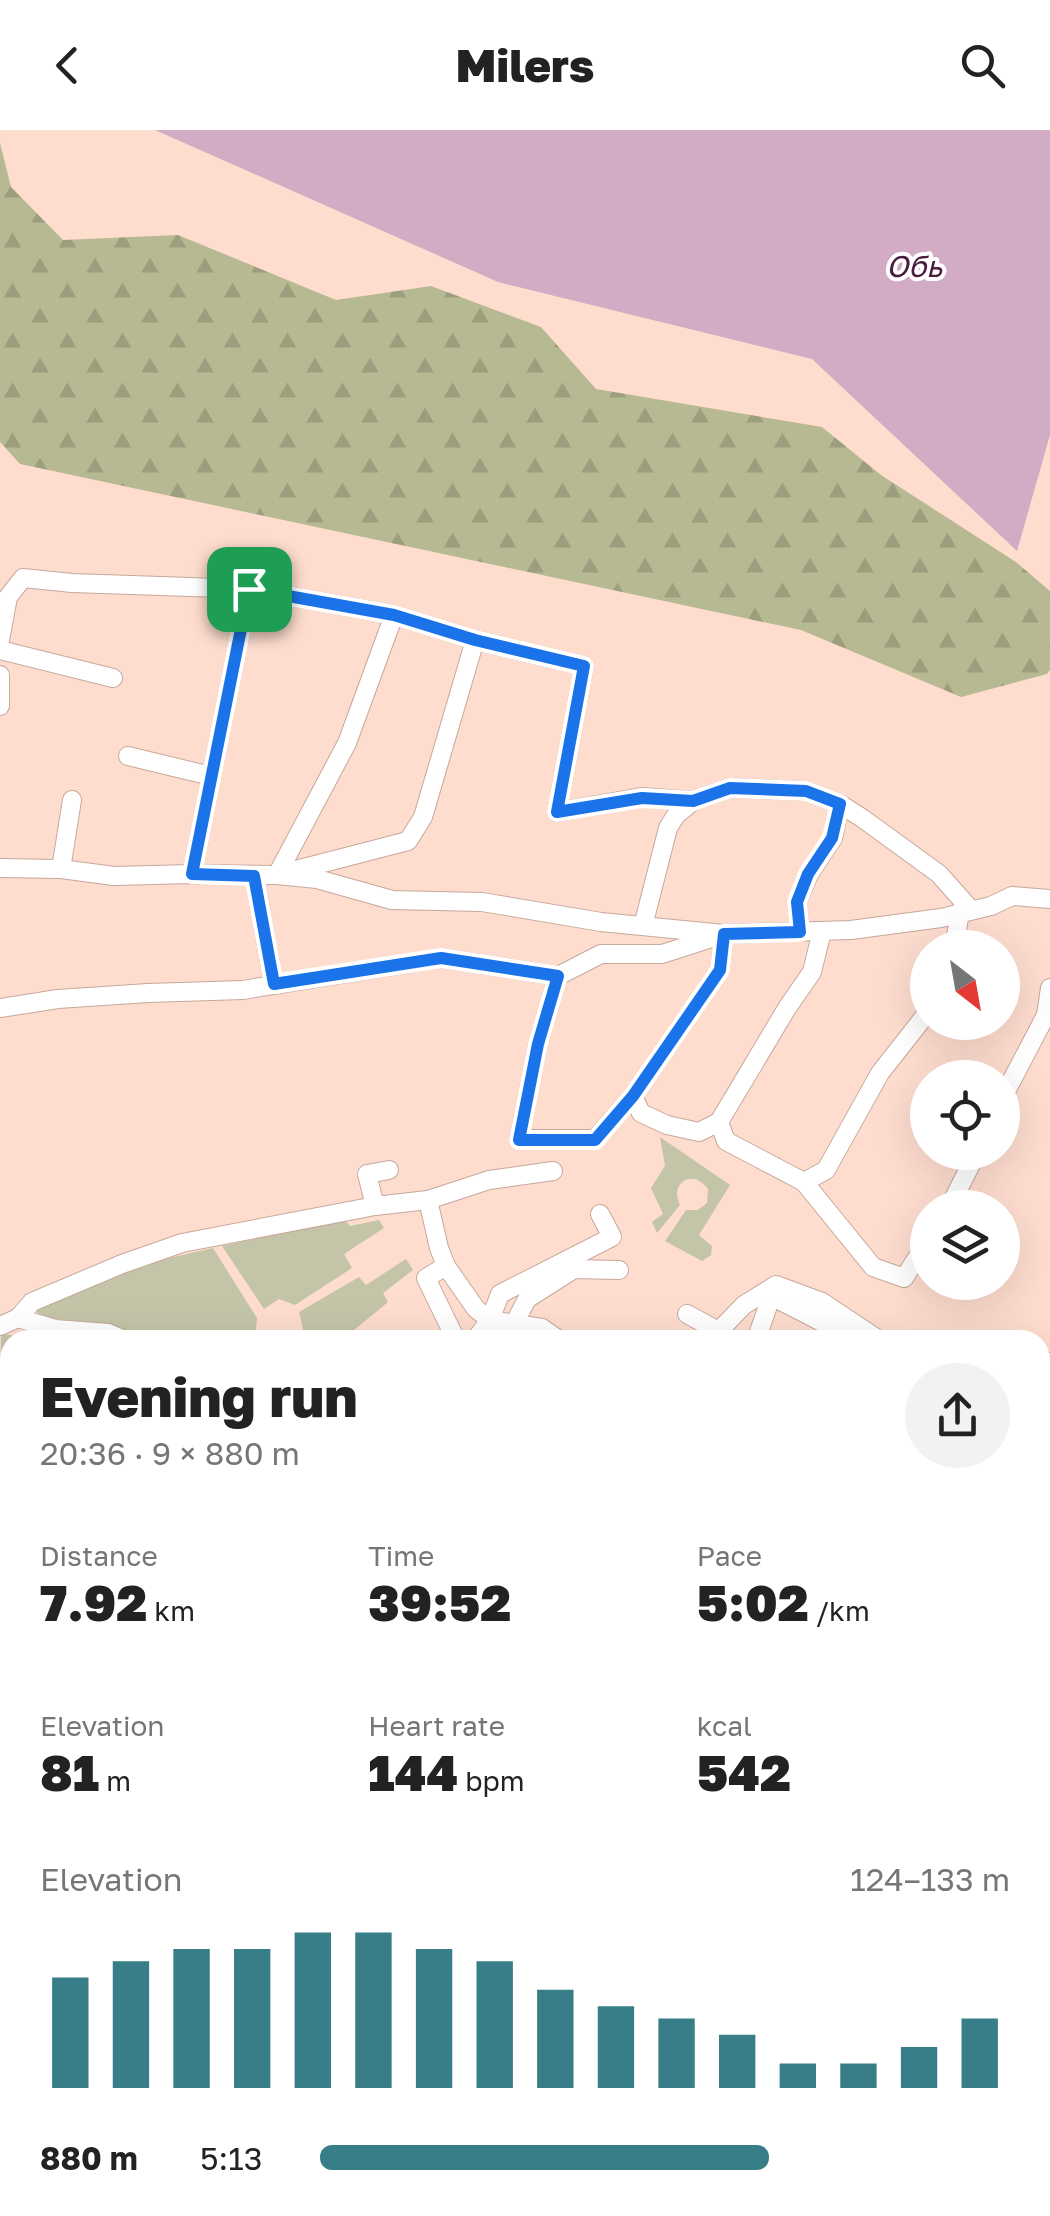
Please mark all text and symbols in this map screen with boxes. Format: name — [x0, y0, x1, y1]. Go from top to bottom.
icon: back — [40, 38, 95, 93]
text: Milers — [456, 38, 594, 92]
icon: search — [955, 38, 1010, 93]
water label: Обь — [886, 248, 943, 284]
pin — [207, 547, 292, 632]
icon: arrive — [222, 562, 277, 617]
north arrow — [910, 930, 1020, 1040]
map controls — [910, 930, 1020, 1300]
button: locate — [910, 1060, 1020, 1170]
button: layers — [910, 1190, 1020, 1300]
text: Evening run — [40, 1363, 358, 1429]
button: share — [905, 1363, 1010, 1468]
text: 20:36 · 9 × 880 m — [40, 1434, 300, 1472]
text: Distance — [40, 1539, 158, 1572]
text: Time — [368, 1539, 434, 1572]
text: Pace — [697, 1539, 762, 1572]
text: 7.92 — [40, 1572, 147, 1632]
text: 39:52 — [368, 1572, 511, 1632]
text: 5:02 — [697, 1572, 809, 1632]
text: km — [147, 1594, 195, 1627]
text: /km — [809, 1594, 870, 1627]
text: Elevation — [40, 1709, 165, 1742]
text: Heart rate — [368, 1709, 505, 1742]
text: kcal — [697, 1709, 752, 1742]
text: 81 — [40, 1742, 99, 1802]
text: 144 — [368, 1742, 458, 1802]
text: 542 — [697, 1742, 791, 1802]
text: m — [99, 1764, 131, 1797]
text: bpm — [458, 1764, 524, 1797]
text: Elevation — [40, 1860, 182, 1898]
text: 124–133 m — [850, 1860, 1010, 1898]
text: 880 m — [40, 2139, 138, 2177]
text: 5:13 — [200, 2139, 262, 2177]

